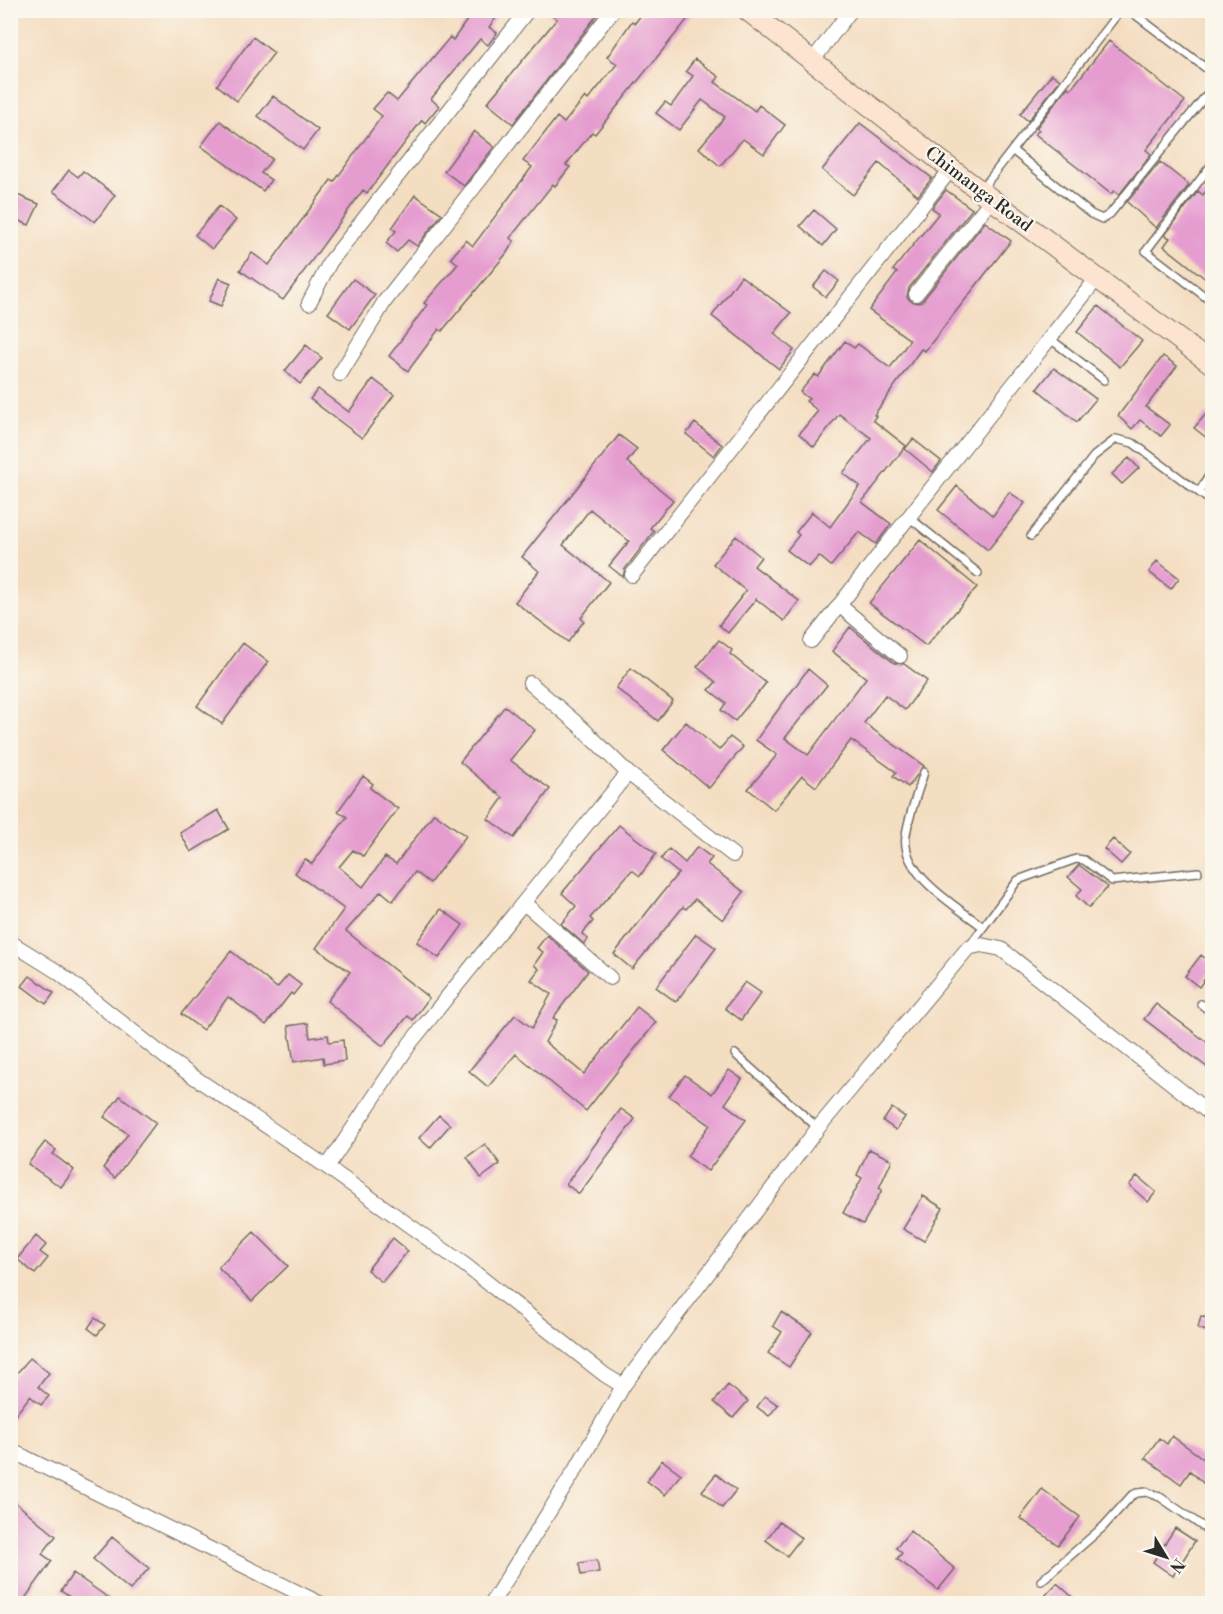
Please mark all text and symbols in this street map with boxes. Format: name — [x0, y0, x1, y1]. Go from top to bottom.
street label: Chimanga Road — [920, 142, 1038, 238]
north arrow — [1136, 1527, 1196, 1587]
text: N — [1165, 1554, 1189, 1577]

